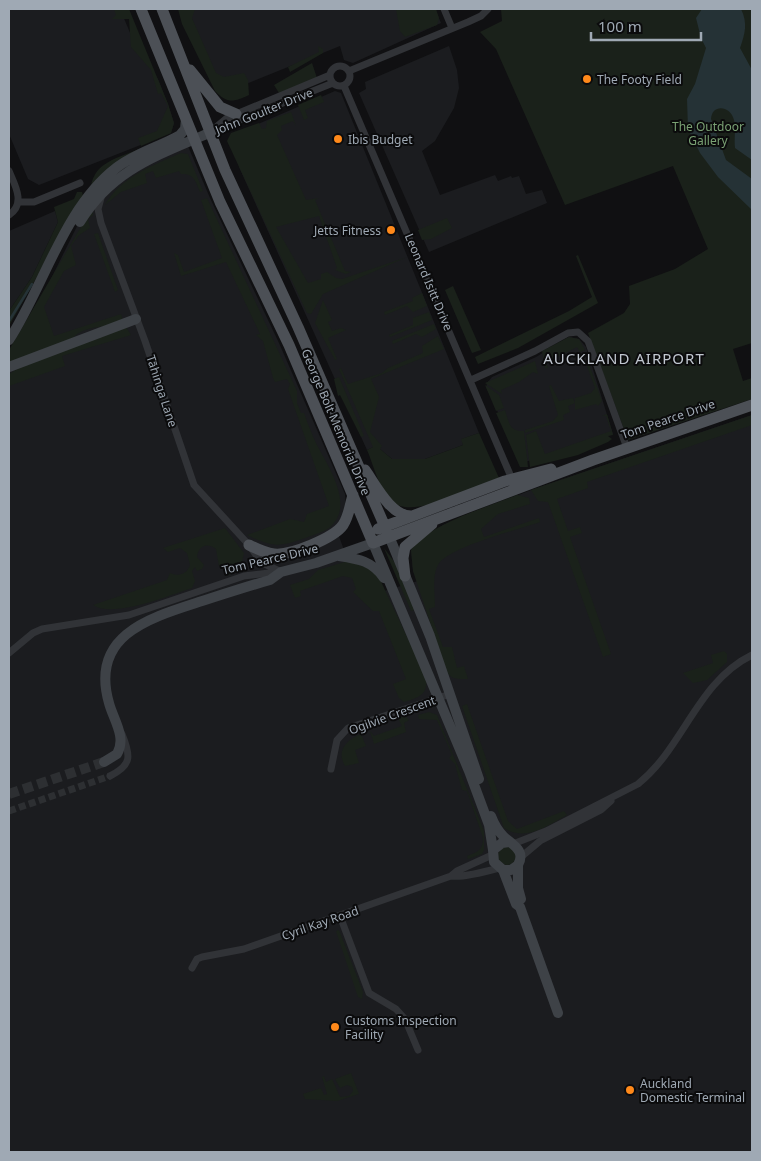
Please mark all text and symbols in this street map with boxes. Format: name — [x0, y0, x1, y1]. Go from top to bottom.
scale bar — [591, 10, 701, 42]
text: 100 m — [598, 16, 642, 36]
place label: The Footy Field — [597, 71, 682, 88]
marker: The Footy Field — [581, 73, 593, 85]
street label: John Goulter Drive — [212, 84, 316, 139]
park label: The Outdoor Gallery — [672, 118, 744, 149]
place label: Ibis Budget — [348, 131, 413, 148]
marker: Ibis Budget — [332, 133, 344, 145]
place label: Jetts Fitness — [313, 222, 381, 239]
marker: Jetts Fitness — [385, 224, 397, 236]
street label: Leonard Isitt Drive — [401, 231, 457, 333]
street label: George Bolt Memorial Drive — [297, 346, 375, 498]
district label: AUCKLAND AIRPORT — [543, 348, 705, 368]
street label: Tāhinga Lane — [142, 353, 182, 429]
street label: Tom Pearce Drive — [619, 395, 717, 443]
street label: Tom Pearce Drive — [220, 540, 320, 578]
street label: Ogilvie Crescent — [346, 691, 438, 739]
street label: Cyril Kay Road — [279, 902, 361, 944]
place label: Customs Inspection Facility — [345, 1012, 457, 1043]
marker: Customs Inspection Facility — [329, 1021, 341, 1033]
place label: Auckland Domestic Terminal — [640, 1075, 745, 1106]
marker: Auckland Domestic Terminal — [624, 1084, 636, 1096]

